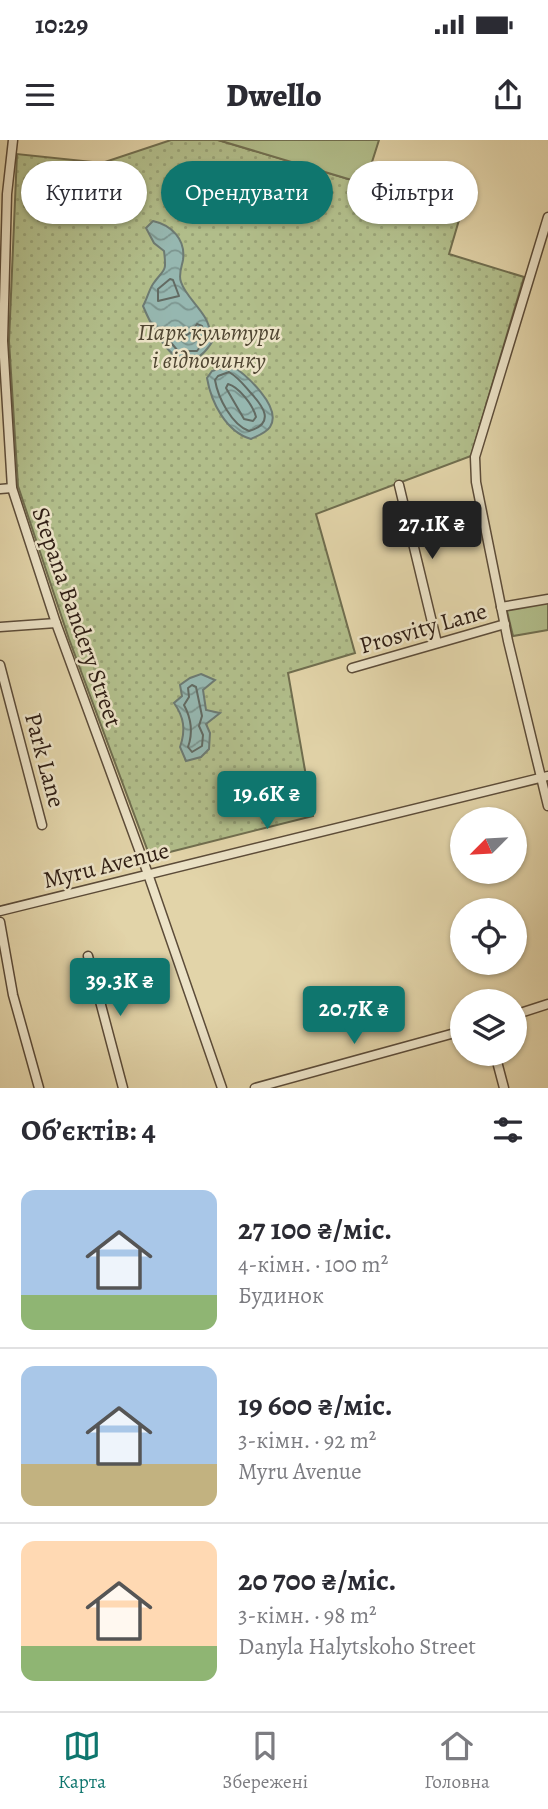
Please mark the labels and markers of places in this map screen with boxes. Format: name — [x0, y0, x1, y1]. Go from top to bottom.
pin: 27.1K ₴ — [367, 502, 497, 561]
pin: 19.6K ₴ — [202, 772, 332, 831]
pin: 39.3K ₴ — [55, 958, 185, 1018]
pin: 20.7K ₴ — [289, 986, 419, 1046]

